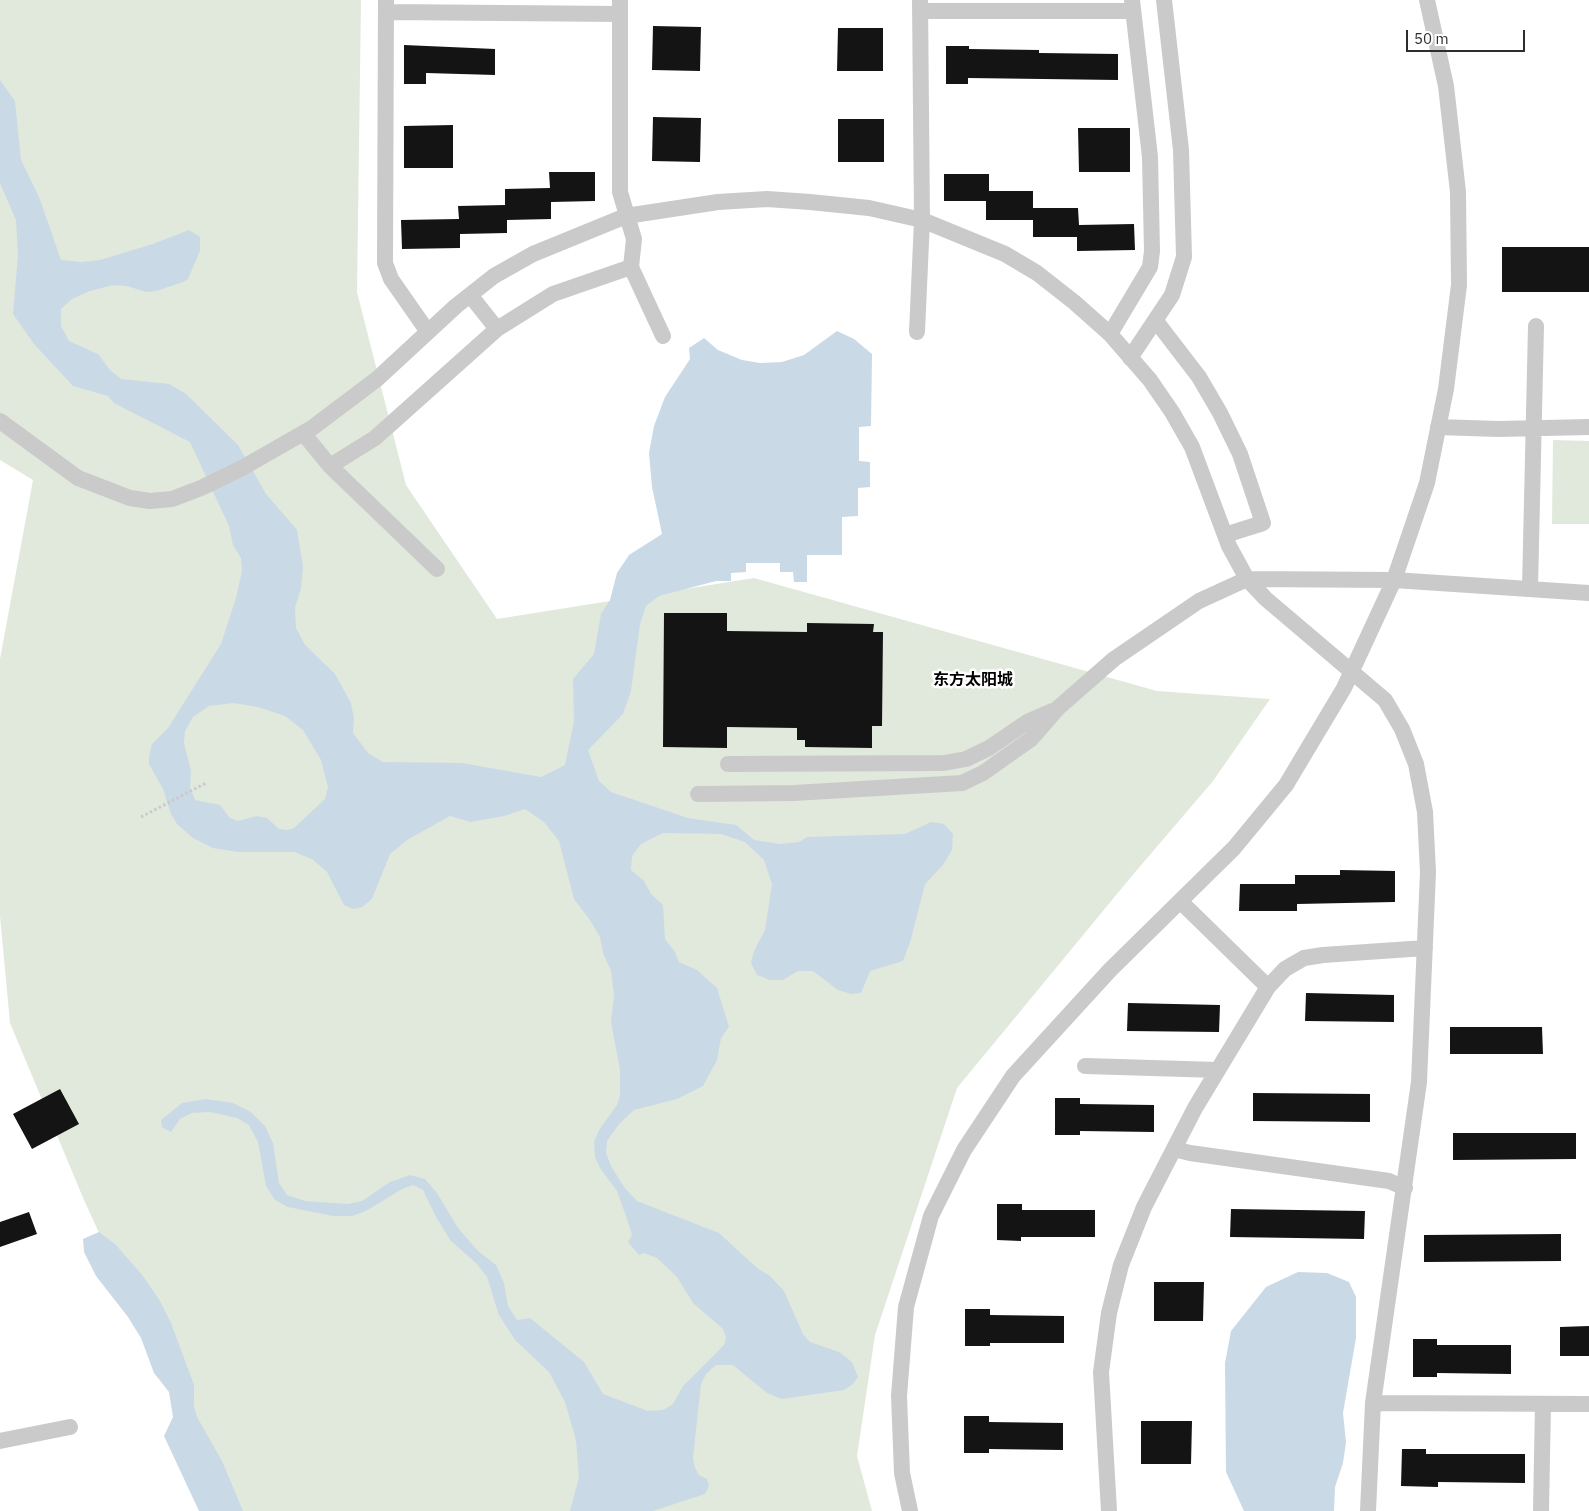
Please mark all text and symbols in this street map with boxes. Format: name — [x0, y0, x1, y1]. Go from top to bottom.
scale bar — [1409, 20, 1528, 52]
text: 50 m — [1414, 29, 1449, 48]
district label: 东方太阳城 — [933, 670, 1013, 690]

